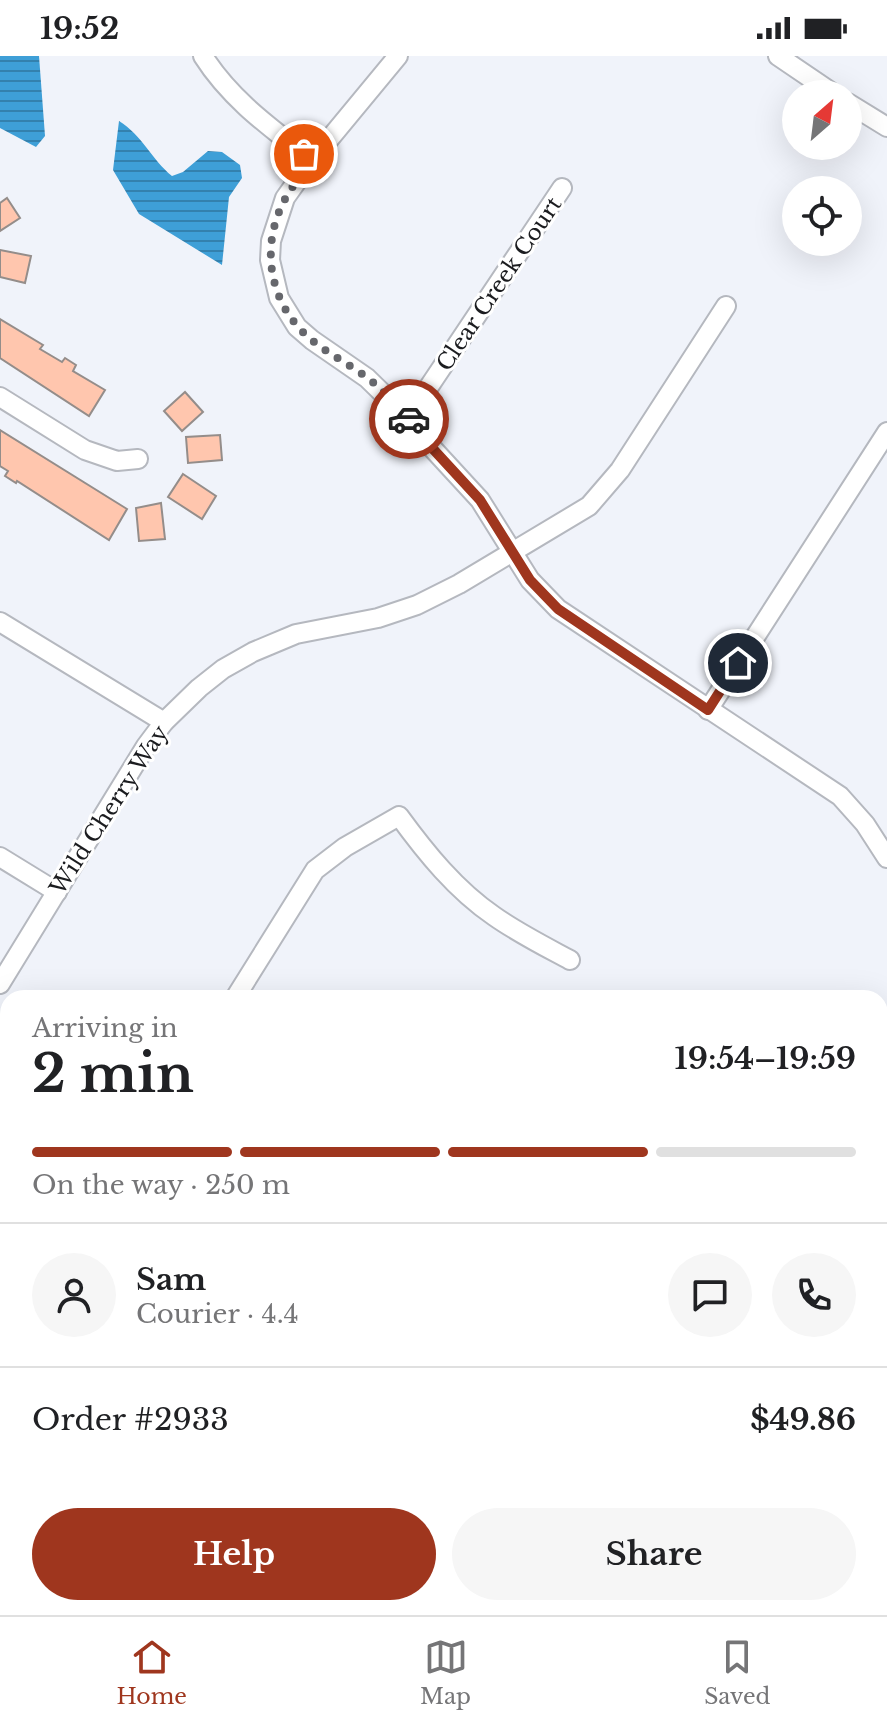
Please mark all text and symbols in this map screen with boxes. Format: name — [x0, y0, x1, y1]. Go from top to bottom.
text: 19:52 — [40, 10, 119, 47]
north arrow — [782, 80, 862, 160]
map controls — [782, 80, 862, 256]
pin — [270, 120, 338, 188]
icon: bag — [282, 132, 326, 176]
button: locate — [782, 176, 862, 256]
street label: Clear Creek Court — [431, 191, 568, 376]
courier — [369, 379, 449, 459]
icon: car — [387, 397, 431, 441]
pin — [704, 629, 772, 697]
icon: home — [716, 641, 760, 685]
street label: Wild Cherry Way — [44, 720, 174, 901]
text: Arriving in — [32, 1012, 178, 1044]
text: 19:54–19:59 — [675, 1040, 856, 1077]
text: 2 min — [32, 1042, 194, 1106]
text: On the way · 250 m — [32, 1169, 290, 1201]
button: person — [32, 1253, 116, 1337]
button: chat — [668, 1253, 752, 1337]
button: phone — [772, 1253, 856, 1337]
text: Sam — [136, 1261, 206, 1298]
text: Courier · 4.4 — [136, 1298, 299, 1330]
text: Order #2933 — [32, 1401, 229, 1438]
text: $49.86 — [750, 1401, 856, 1438]
button: Help — [32, 1508, 436, 1600]
button: Share — [452, 1508, 856, 1600]
tab: Home — [117, 1635, 187, 1710]
tab: Map — [420, 1635, 471, 1710]
tab: Saved — [704, 1635, 770, 1710]

